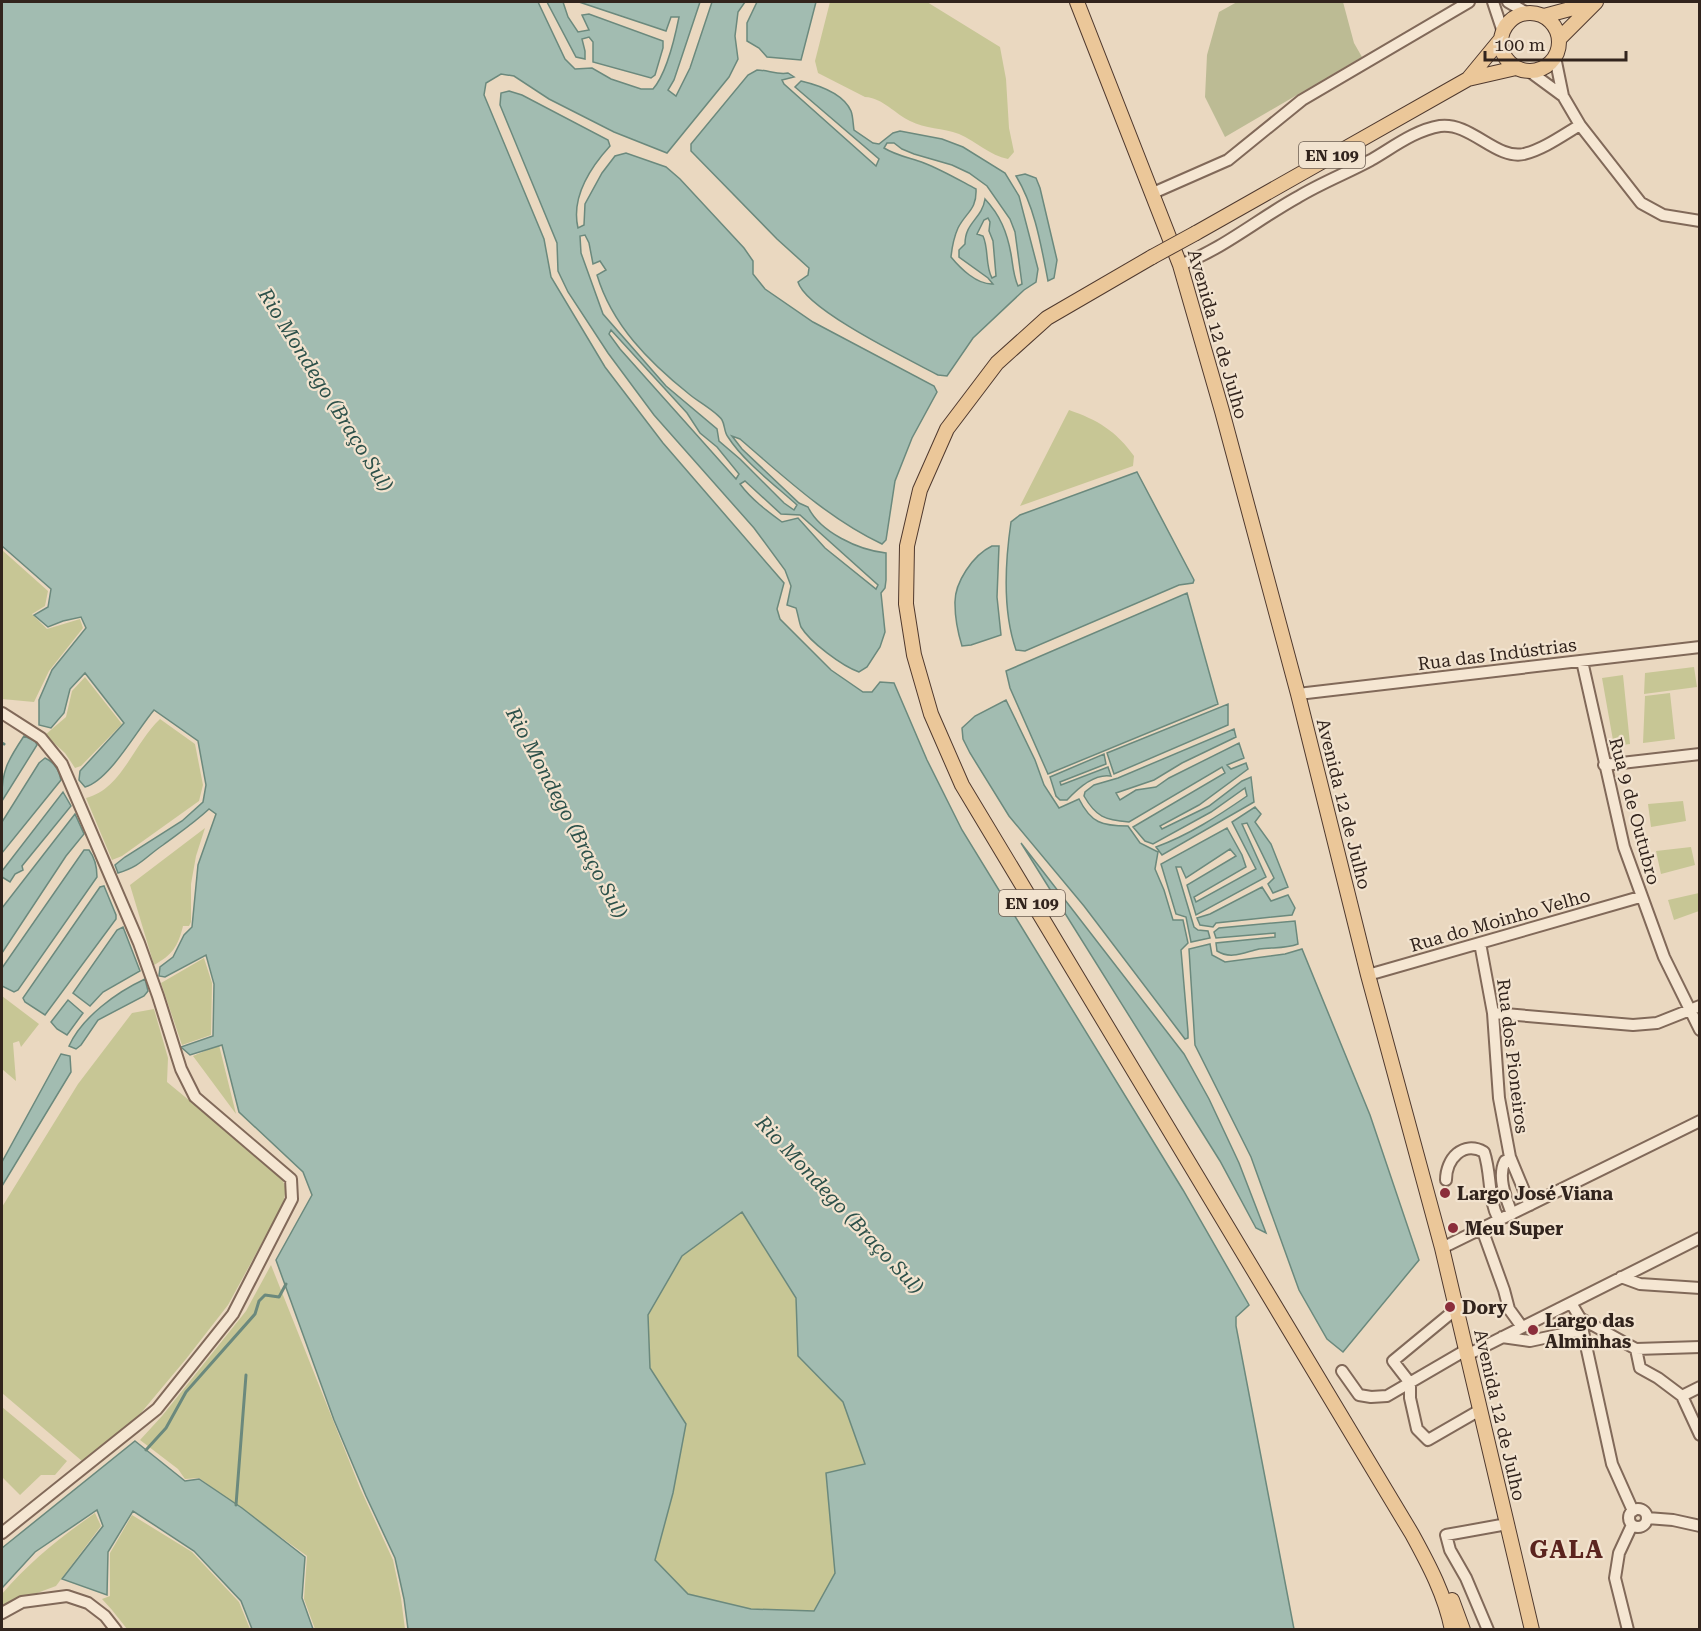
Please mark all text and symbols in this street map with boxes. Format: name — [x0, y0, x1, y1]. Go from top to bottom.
scale bar — [1485, 24, 1626, 62]
text: 100 m — [1494, 34, 1545, 55]
road number: EN 109 — [1299, 142, 1365, 168]
street label: Avenida 12 de Julho — [1184, 247, 1252, 421]
water label: Rio Mondego (Braço Sul) — [253, 283, 399, 496]
street label: Rua das Indústrias — [1416, 634, 1578, 674]
water label: Rio Mondego (Braço Sul) — [501, 703, 633, 923]
street label: Avenida 12 de Julho — [1313, 716, 1375, 892]
street label: Rua 9 de Outubro — [1605, 735, 1665, 887]
street label: Rua do Moinho Velho — [1407, 884, 1593, 956]
road number: EN 109 — [999, 890, 1065, 916]
street label: Rua dos Pioneiros — [1493, 977, 1533, 1135]
water label: Rio Mondego (Braço Sul) — [750, 1110, 929, 1299]
place label: Largo José Viana — [1457, 1183, 1613, 1204]
marker: Largo José Viana — [1438, 1186, 1452, 1200]
place label: Meu Super — [1465, 1218, 1563, 1239]
marker: Meu Super — [1446, 1221, 1460, 1235]
place label: Dory — [1462, 1297, 1508, 1318]
marker: Dory — [1443, 1300, 1457, 1314]
place label: Largo das Alminhas — [1545, 1310, 1634, 1352]
marker: Largo das Alminhas — [1526, 1323, 1540, 1337]
street label: Avenida 12 de Julho — [1470, 1327, 1530, 1503]
district label: GALA — [1530, 1536, 1604, 1564]

